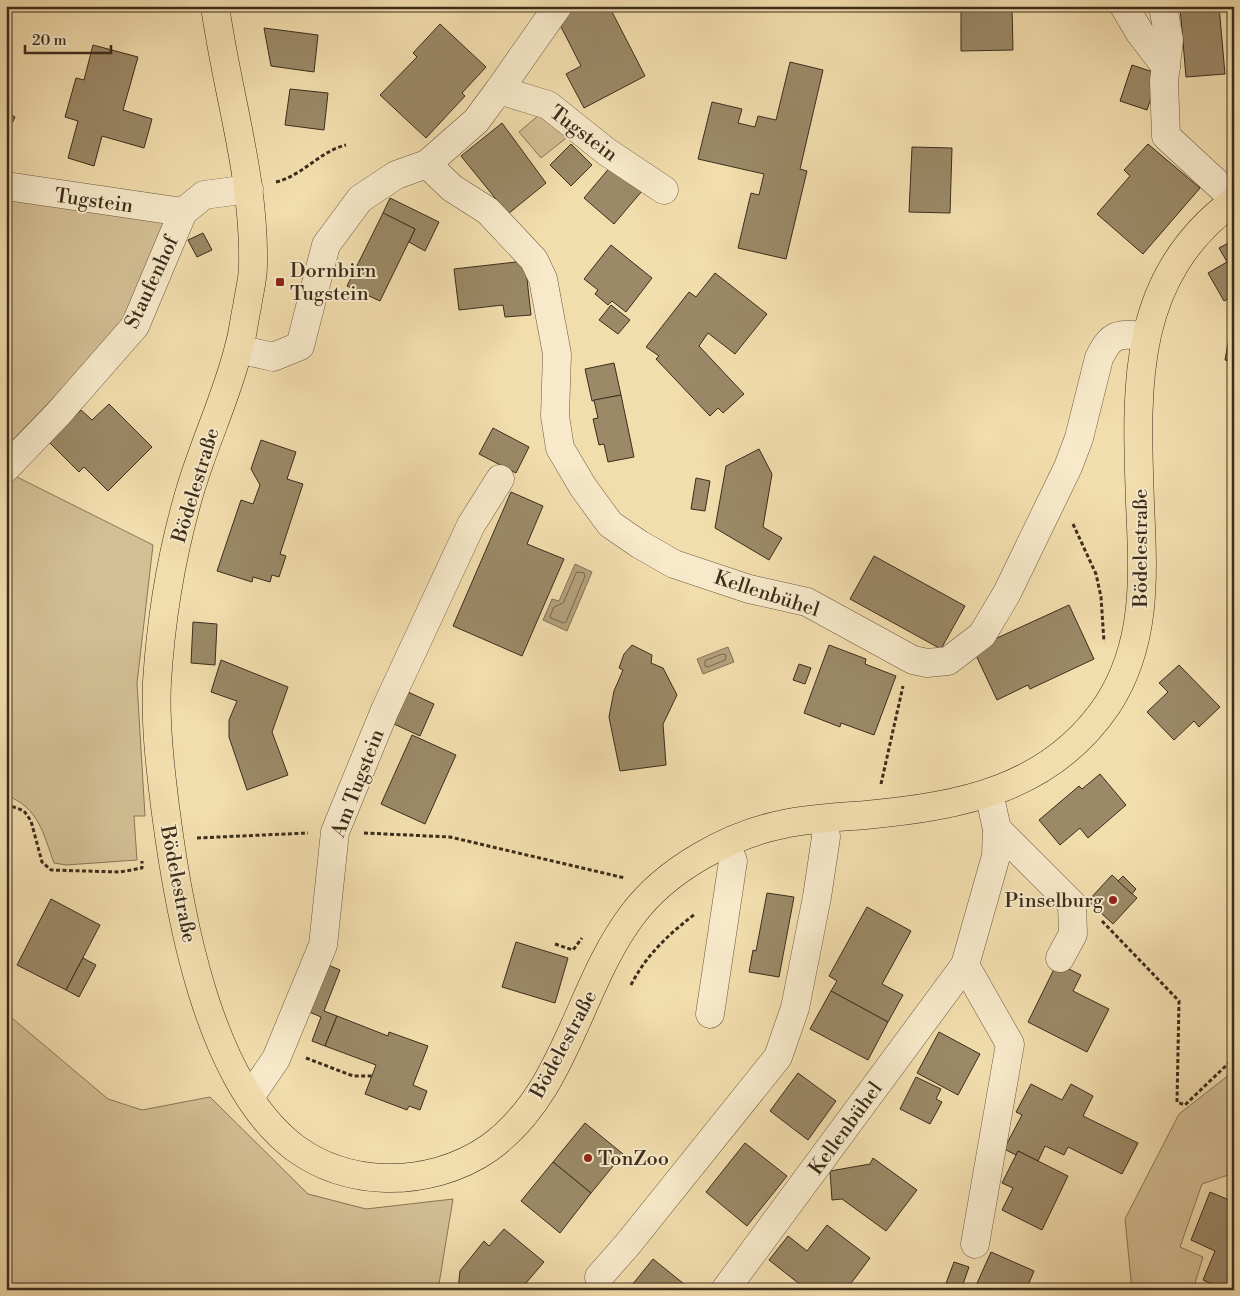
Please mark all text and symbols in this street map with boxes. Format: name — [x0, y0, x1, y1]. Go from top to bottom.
scale bar — [25, 22, 111, 54]
text: 20 m — [32, 31, 67, 50]
street label: Tugstein — [544, 101, 622, 168]
street label: Tugstein — [53, 184, 135, 219]
street label: Staufenhof — [120, 232, 185, 333]
place label: Dornbirn Tugstein — [290, 259, 377, 307]
marker: Dornbirn Tugstein — [274, 276, 286, 288]
street label: Bödelestraße — [167, 425, 226, 547]
street label: Bödelestraße — [1129, 489, 1154, 608]
street label: Kellenbühel — [711, 566, 822, 623]
street label: Am Tugstein — [326, 726, 391, 842]
street label: Bödelestraße — [154, 823, 201, 945]
place label: Pinselburg — [1004, 889, 1104, 914]
marker: Pinselburg — [1107, 894, 1119, 906]
street label: Bödelestraße — [525, 986, 603, 1104]
street label: Kellenbühel — [804, 1077, 888, 1180]
place label: TonZoo — [598, 1147, 669, 1172]
marker: TonZoo — [582, 1152, 594, 1164]

